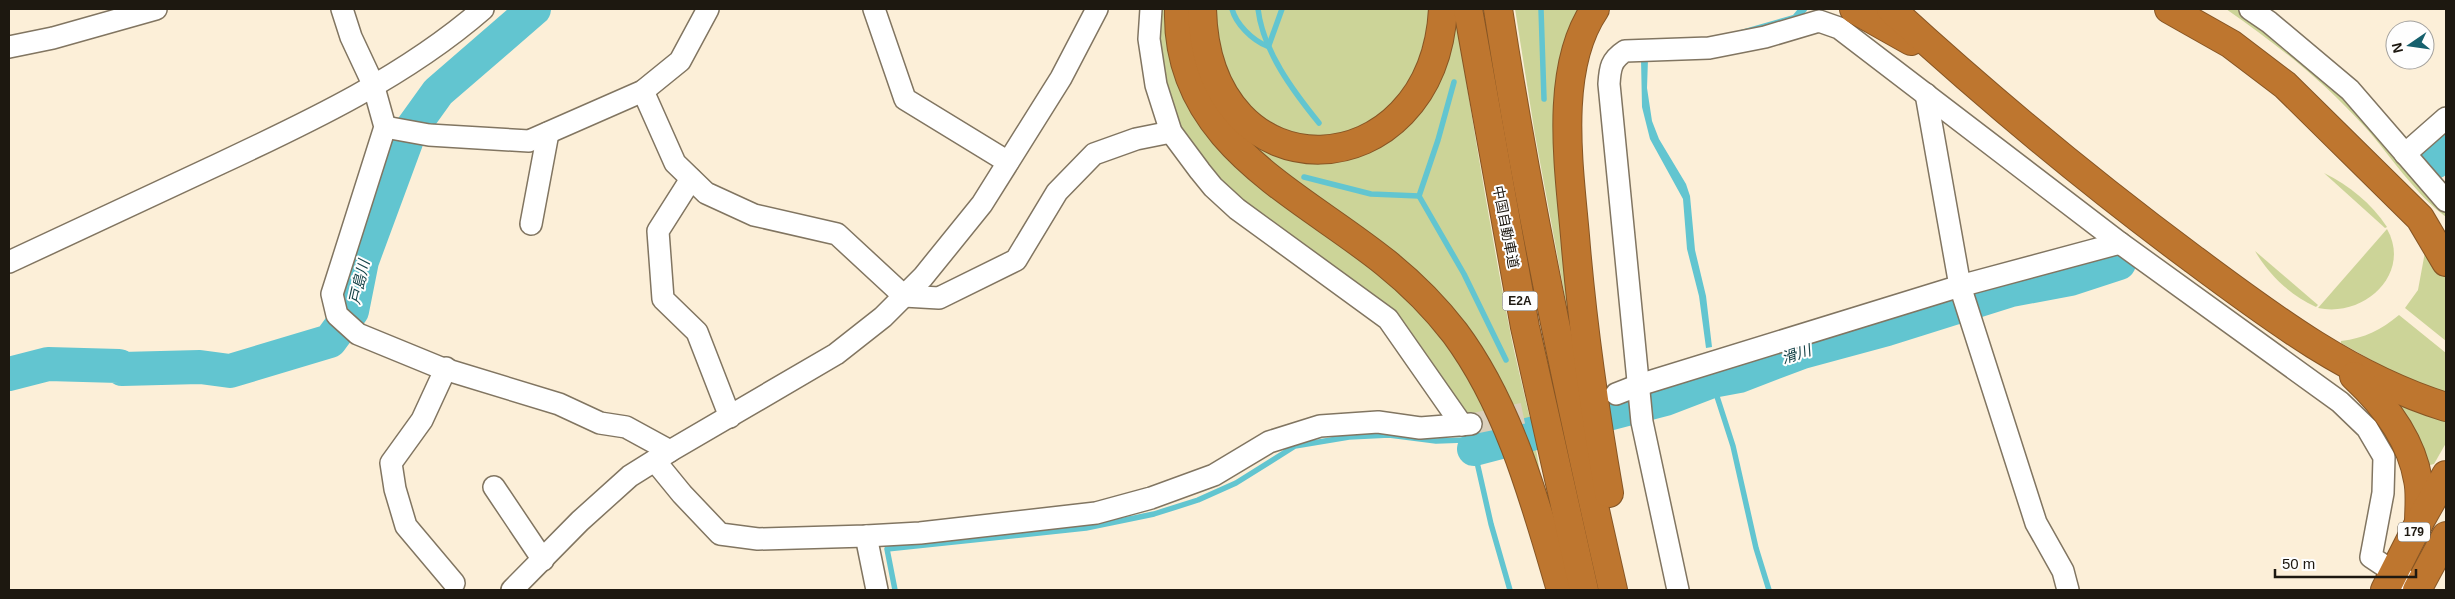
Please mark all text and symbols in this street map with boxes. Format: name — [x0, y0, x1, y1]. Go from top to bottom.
north arrow — [2385, 20, 2435, 70]
text: N — [2388, 41, 2406, 55]
street label: 中国自動車道 — [1490, 184, 1522, 270]
water label: 戸島川 — [346, 256, 373, 306]
road number: E2A — [1502, 292, 1538, 310]
water label: 滑川 — [1779, 341, 1815, 367]
road number: 179 — [2398, 522, 2430, 542]
scale bar — [2275, 546, 2416, 578]
text: 50 m — [2282, 555, 2315, 572]

